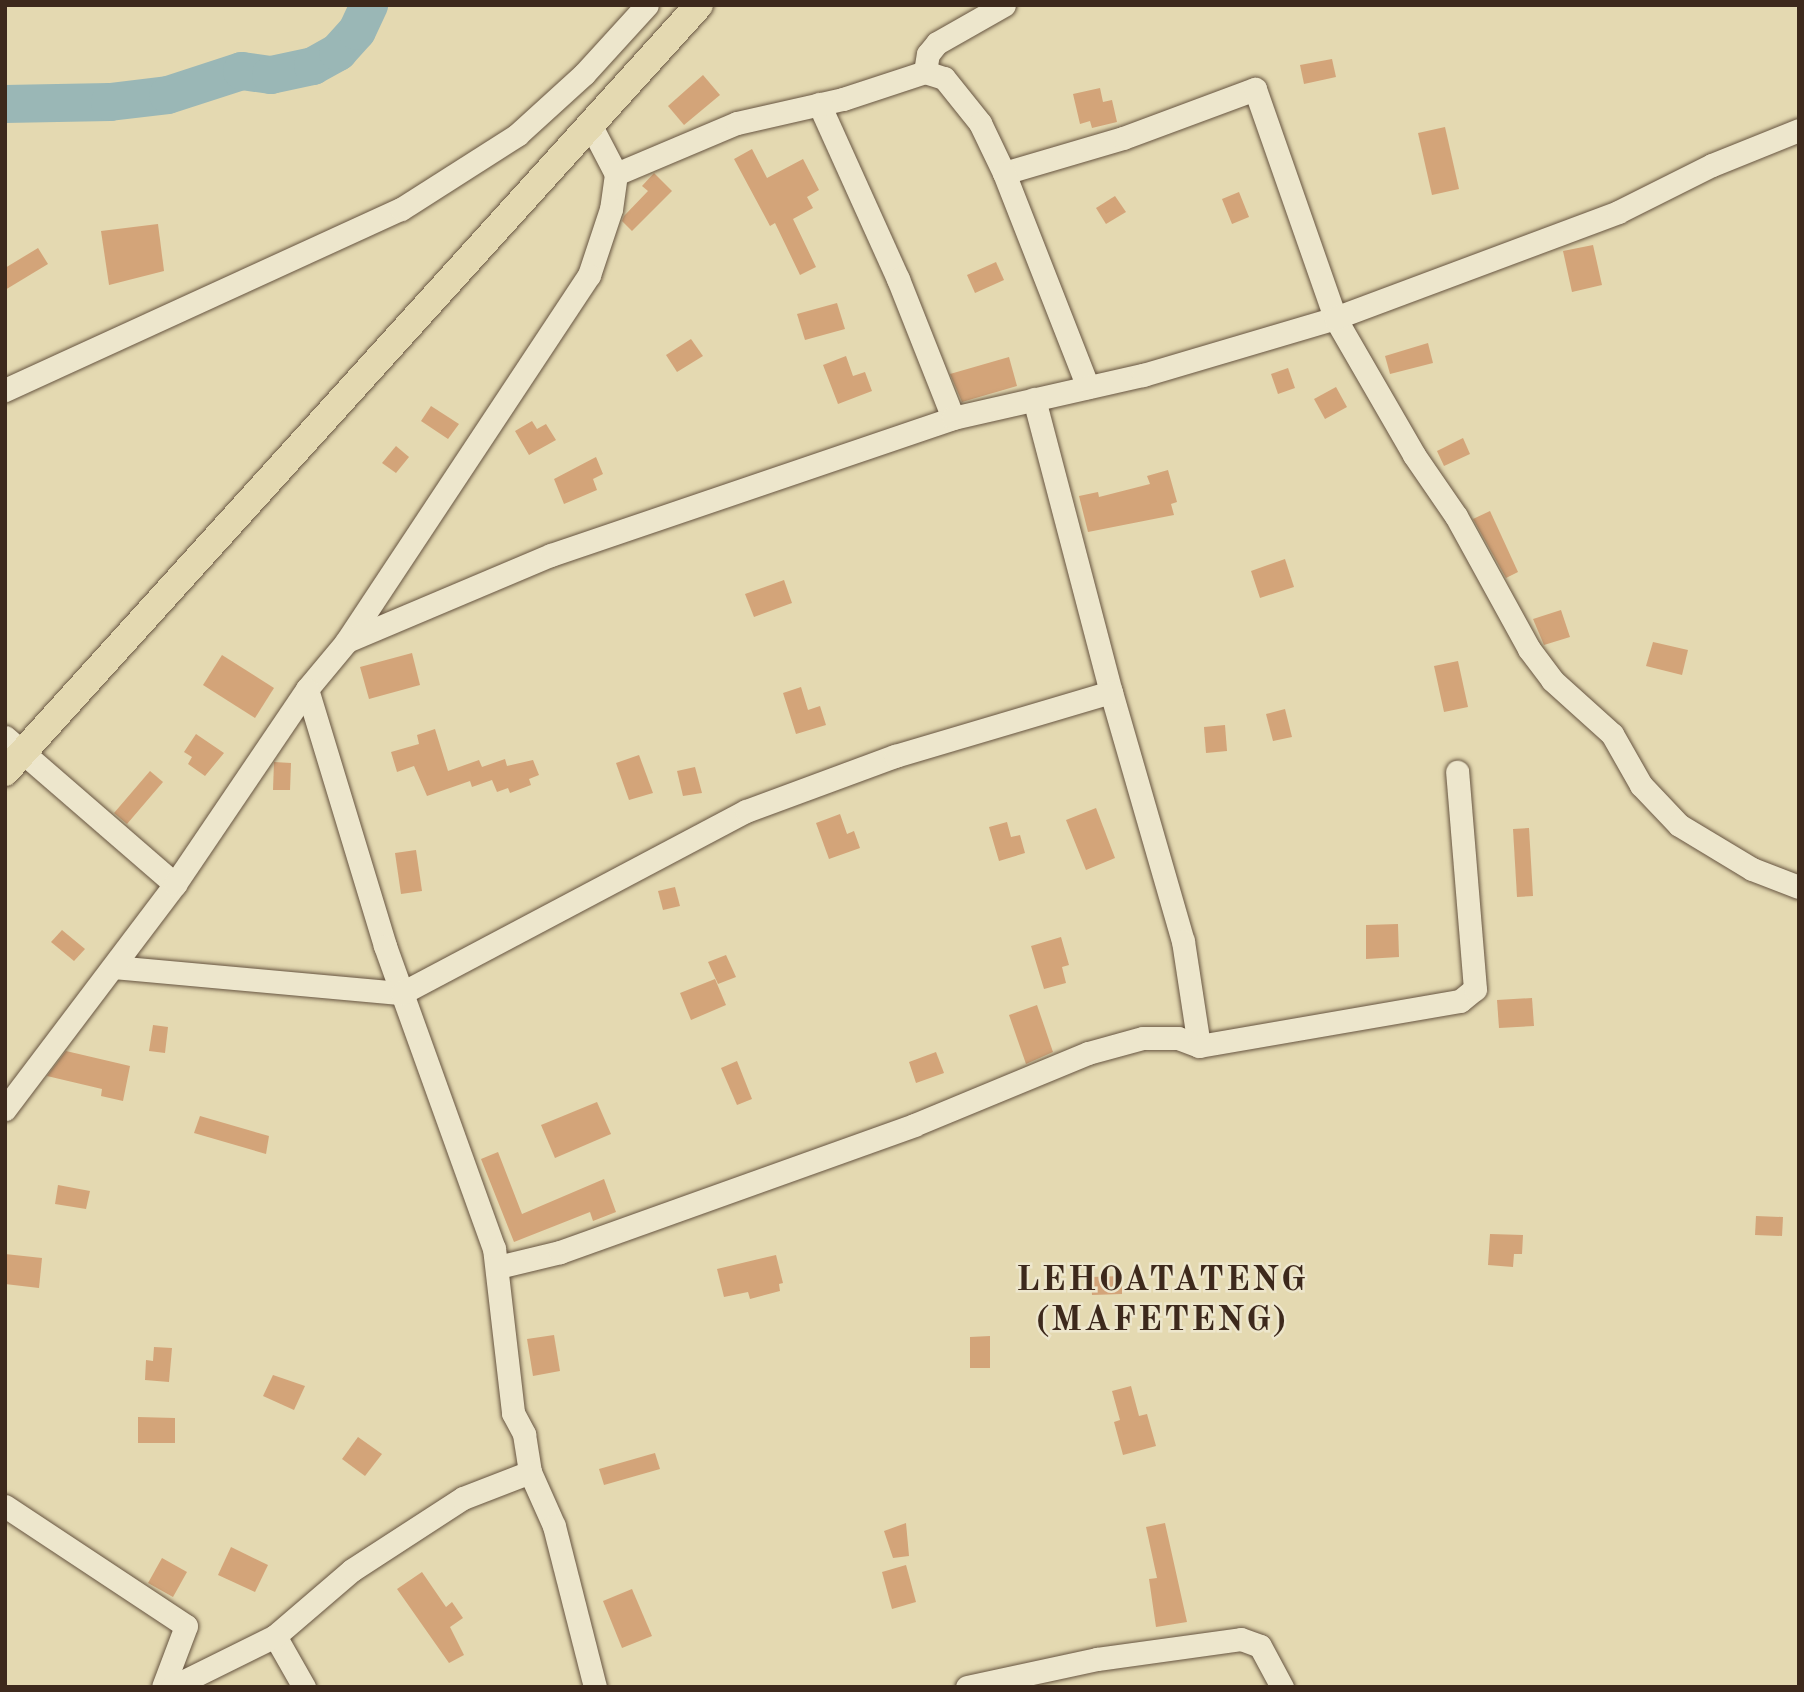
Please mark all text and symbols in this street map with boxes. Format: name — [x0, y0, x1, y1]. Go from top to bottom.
district label: LEHOATATENG (MAFETENG) — [1017, 1260, 1307, 1342]

